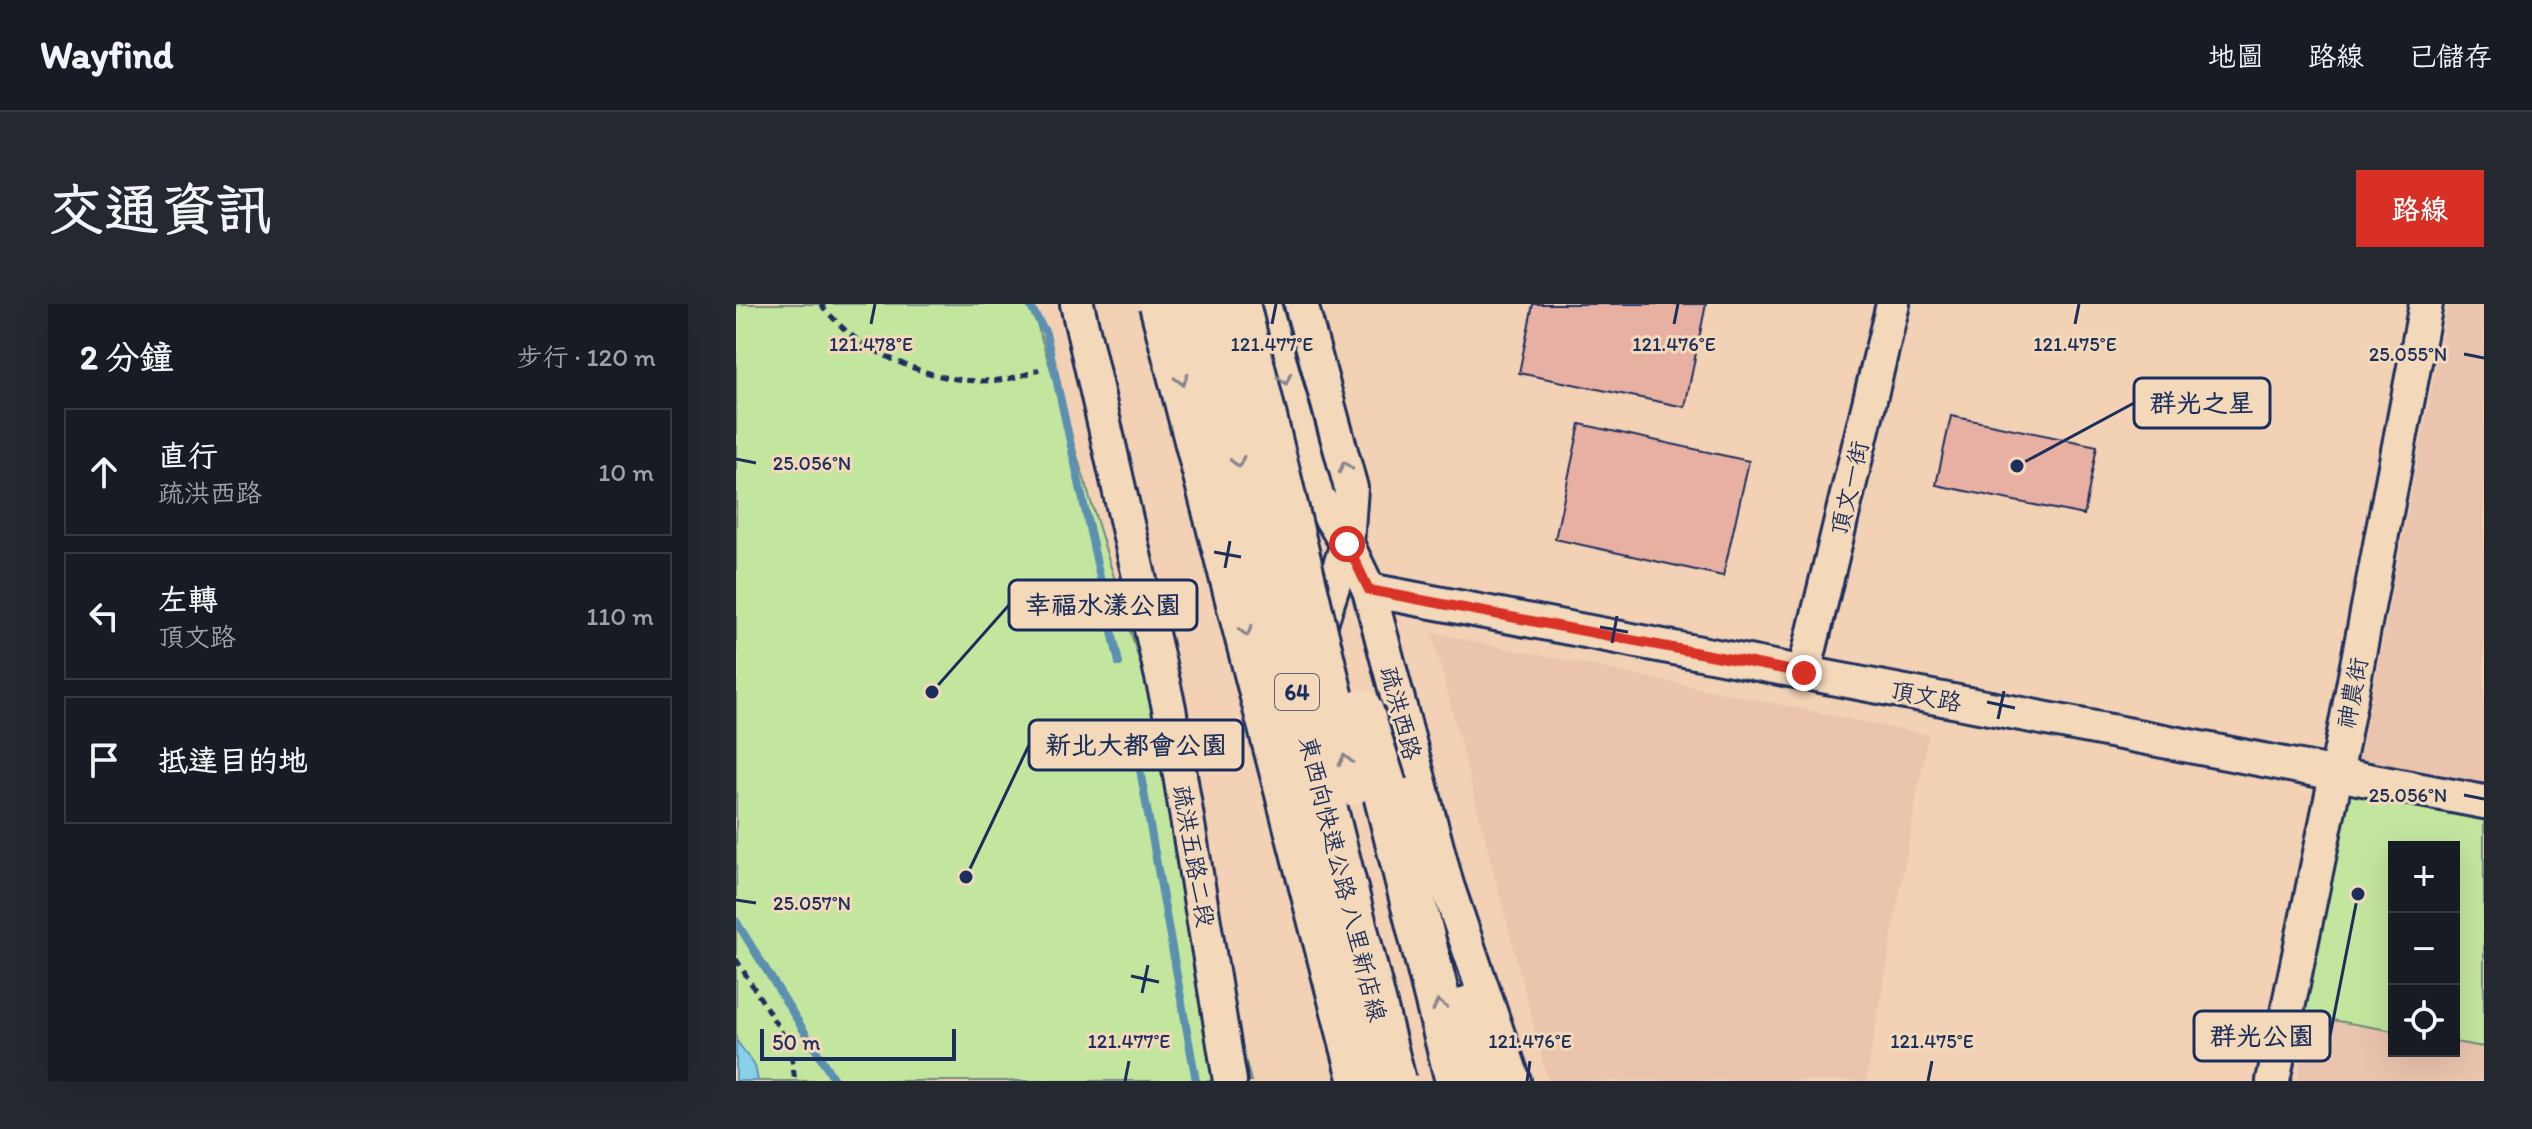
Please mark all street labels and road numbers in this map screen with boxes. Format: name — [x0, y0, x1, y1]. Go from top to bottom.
street label: 頂文一街 — [1824, 438, 1874, 538]
street label: 神農街 — [2331, 655, 2373, 731]
street label: 疏洪西路 — [1375, 663, 1427, 763]
road number: 64 — [1275, 674, 1319, 710]
street label: 頂文路 — [1888, 675, 1964, 717]
street label: 東西向快速公路 八里新店線 — [1293, 733, 1393, 1025]
street label: 疏洪五路二段 — [1167, 783, 1221, 929]

